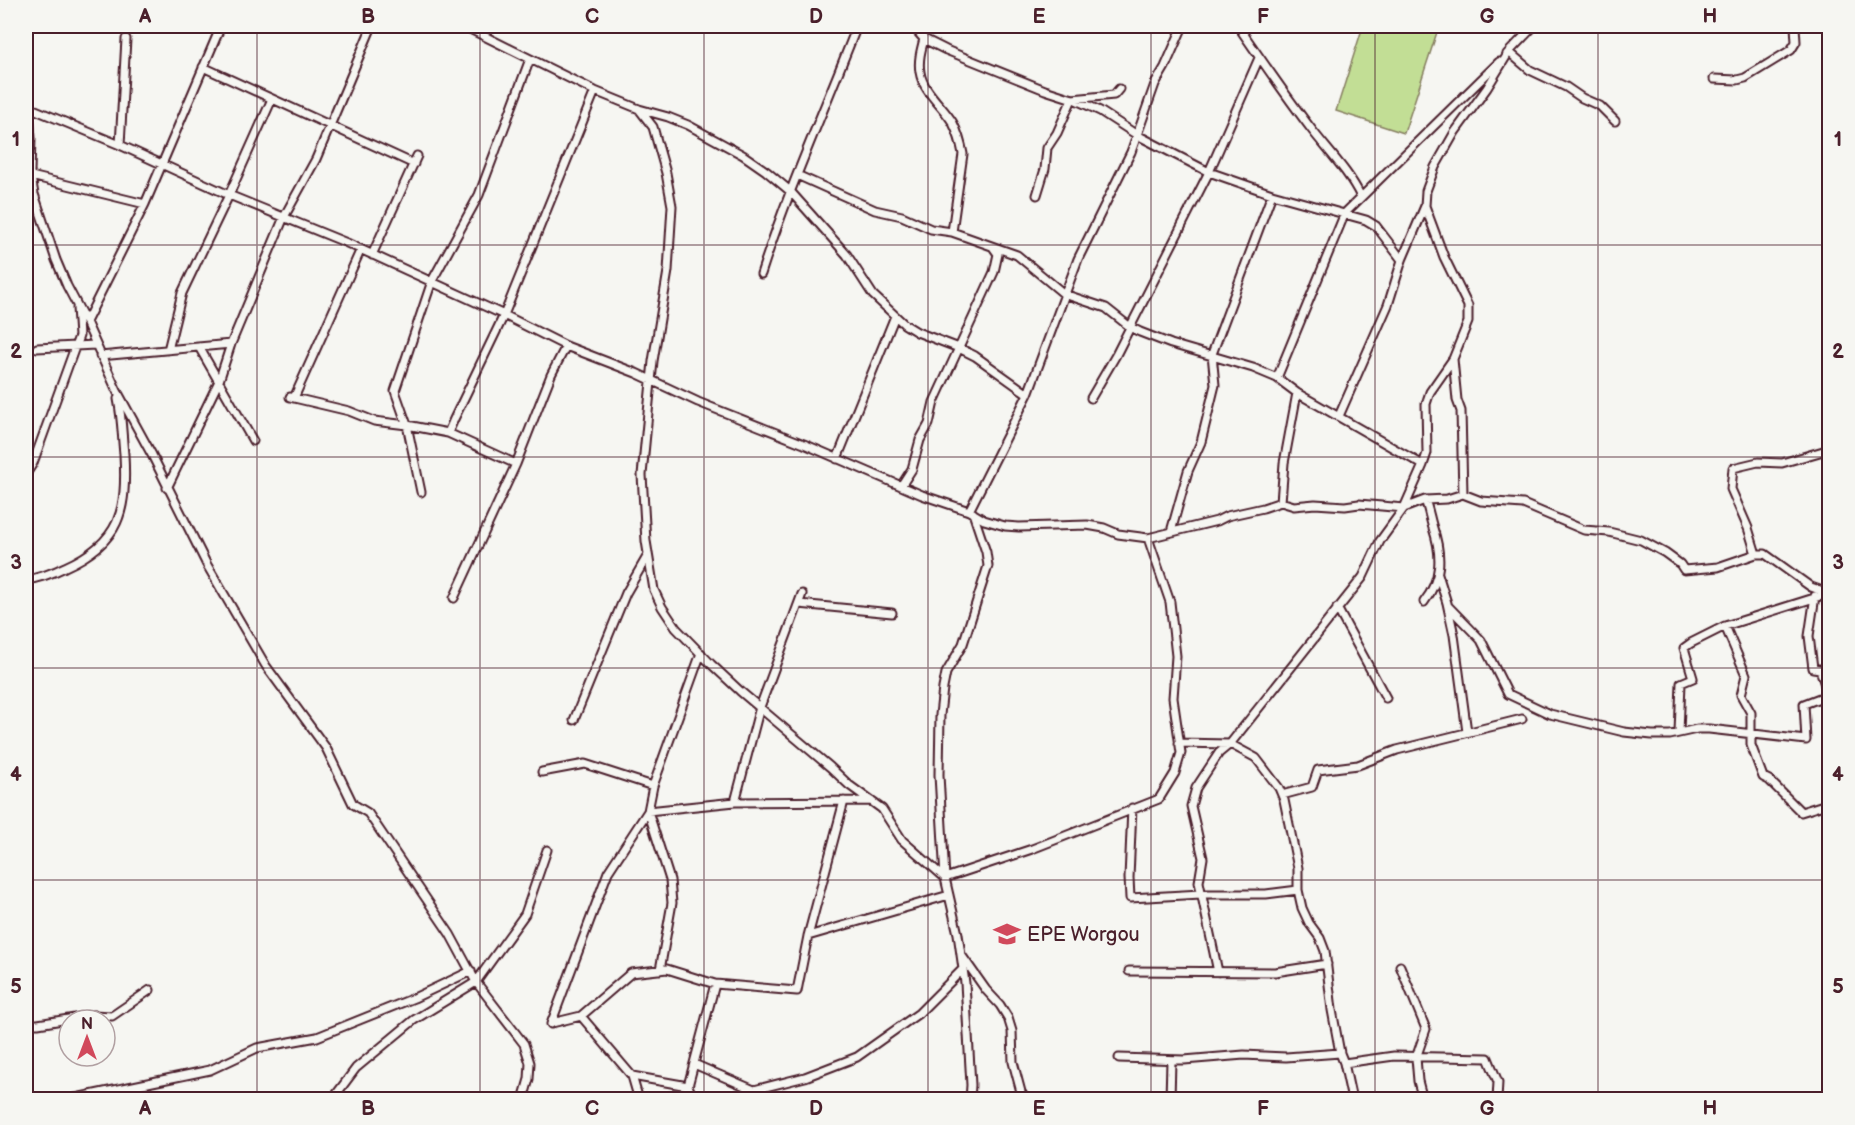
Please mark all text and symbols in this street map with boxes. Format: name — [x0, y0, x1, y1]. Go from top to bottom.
text: A — [138, 5, 152, 29]
text: B — [361, 5, 375, 29]
text: C — [585, 5, 599, 29]
text: D — [809, 5, 823, 29]
text: E — [1033, 5, 1046, 29]
text: F — [1257, 5, 1269, 29]
text: G — [1480, 5, 1495, 29]
text: H — [1703, 5, 1717, 29]
text: 1 — [12, 128, 20, 152]
text: 1 — [1834, 128, 1842, 152]
text: 2 — [10, 340, 22, 364]
text: 2 — [1832, 340, 1844, 364]
text: 3 — [10, 551, 22, 575]
text: 3 — [1832, 551, 1844, 575]
text: 4 — [10, 763, 22, 787]
text: 4 — [1832, 763, 1844, 787]
school or university icon: EPE Worgou — [992, 919, 1022, 949]
place label: EPE Worgou — [1027, 923, 1140, 947]
text: 5 — [10, 975, 22, 999]
text: 5 — [1832, 975, 1844, 999]
north arrow — [57, 1008, 117, 1068]
text: N — [81, 1015, 93, 1034]
text: A — [138, 1097, 152, 1121]
text: B — [361, 1097, 375, 1121]
text: C — [585, 1097, 599, 1121]
text: D — [809, 1097, 823, 1121]
text: E — [1033, 1097, 1046, 1121]
text: F — [1257, 1097, 1269, 1121]
text: G — [1480, 1097, 1495, 1121]
text: H — [1703, 1097, 1717, 1121]

